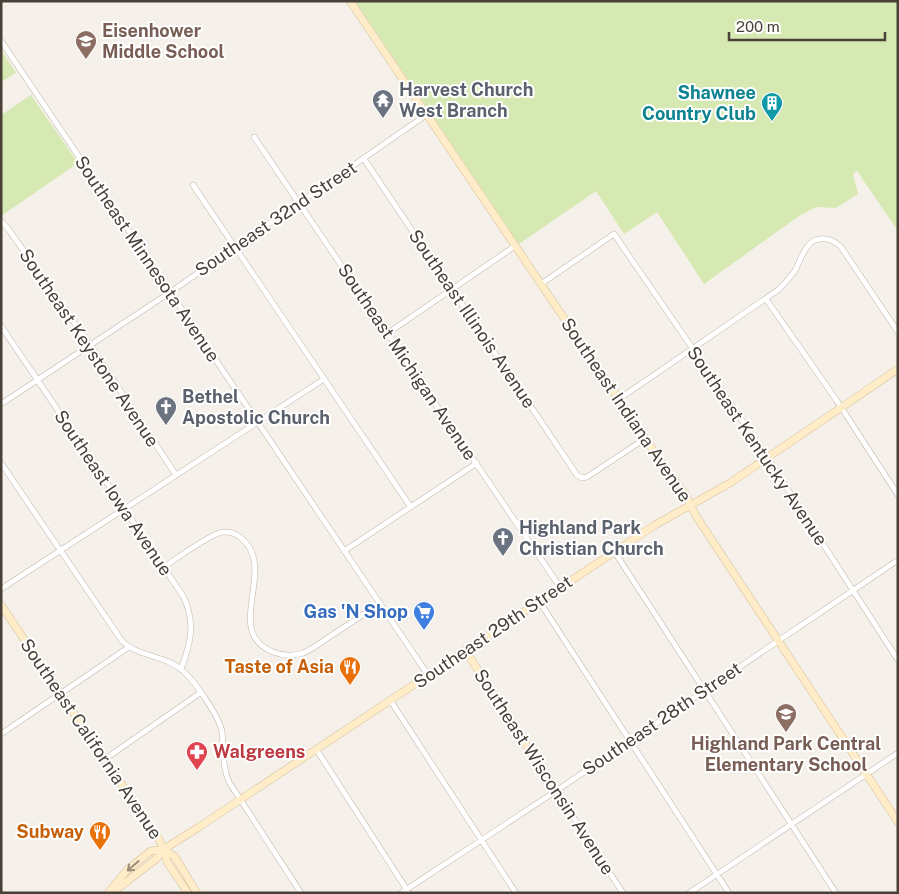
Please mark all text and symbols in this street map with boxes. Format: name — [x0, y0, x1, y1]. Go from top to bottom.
scale bar — [729, 10, 885, 42]
text: 200 m — [736, 18, 780, 35]
place label: Eisenhower Middle School — [102, 20, 225, 62]
school or university icon: Eisenhower Middle School — [74, 29, 98, 60]
place label: Harvest Church West Branch — [399, 79, 533, 121]
place label: Shawnee Country Club — [642, 82, 756, 124]
temple icon: Harvest Church West Branch — [371, 88, 395, 119]
building icon: Shawnee Country Club — [760, 91, 784, 122]
street label: Southeast Minnesota Avenue — [71, 152, 224, 366]
street label: Southeast 32nd Street — [191, 157, 361, 281]
street label: Southeast Illinois Avenue — [405, 225, 540, 412]
street label: Southeast Keystone Avenue — [15, 245, 164, 451]
street label: Southeast Michigan Avenue — [334, 259, 481, 464]
street label: Southeast Indiana Avenue — [557, 314, 696, 506]
street label: Southeast Kentucky Avenue — [683, 342, 832, 549]
place label: Bethel Apostolic Church — [182, 386, 330, 428]
church icon: Bethel Apostolic Church — [154, 395, 178, 426]
street label: Southeast Iowa Avenue — [50, 406, 177, 580]
place label: Highland Park Christian Church — [519, 517, 664, 559]
church icon: Highland Park Christian Church — [491, 526, 515, 557]
street label: Southeast 29th Street — [410, 571, 576, 692]
supermarket icon: Gas 'N Shop — [412, 600, 436, 631]
place label: Gas 'N Shop — [304, 601, 408, 622]
street label: Southeast California Avenue — [16, 634, 167, 843]
restaurant icon: Taste of Asia — [338, 655, 362, 686]
place label: Taste of Asia — [224, 656, 334, 677]
street label: Southeast 28th Street — [578, 658, 745, 780]
street label: Southeast Wisconsin Avenue — [470, 665, 619, 879]
school or university icon: Highland Park Central Elementary School — [774, 702, 798, 733]
place label: Highland Park Central Elementary School — [691, 733, 881, 775]
pharmacy icon: Walgreens — [185, 740, 209, 771]
place label: Walgreens — [213, 741, 305, 762]
restaurant icon: Subway — [88, 820, 112, 851]
place label: Subway — [16, 821, 84, 842]
one-way arrow — [126, 860, 139, 872]

